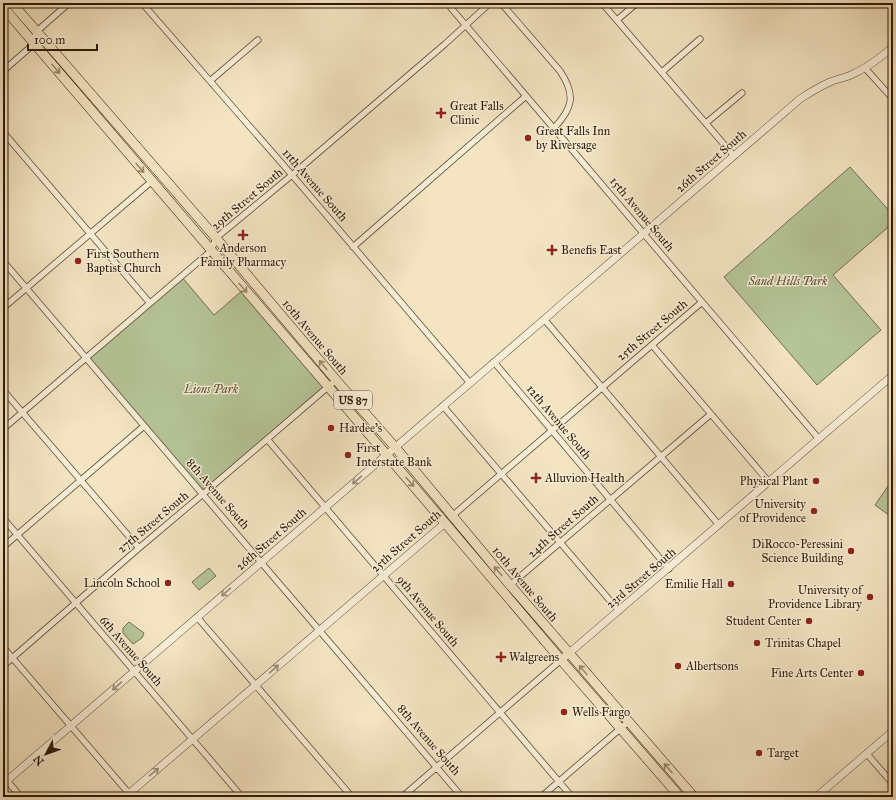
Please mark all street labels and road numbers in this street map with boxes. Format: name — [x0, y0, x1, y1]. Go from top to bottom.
street label: 26th Street South — [673, 127, 749, 195]
street label: 11th Avenue South — [280, 146, 351, 225]
street label: 29th Street South — [209, 165, 286, 233]
street label: 15th Avenue South — [607, 174, 677, 254]
street label: 10th Avenue South — [279, 296, 351, 378]
street label: 25th Street South — [614, 296, 690, 364]
street label: 12th Avenue South — [524, 382, 595, 462]
road number: US 87 — [334, 391, 372, 409]
street label: 8th Avenue South — [184, 456, 253, 532]
street label: 27th Street South — [115, 488, 192, 556]
street label: 24th Street South — [525, 491, 601, 560]
street label: 26th Street South — [233, 505, 309, 573]
street label: 25th Street South — [368, 507, 444, 575]
street label: 10th Avenue South — [489, 543, 561, 625]
street label: 23rd Street South — [603, 545, 679, 611]
street label: 9th Avenue South — [394, 572, 462, 650]
street label: 6th Avenue South — [97, 613, 166, 689]
street label: 8th Avenue South — [395, 702, 464, 778]

